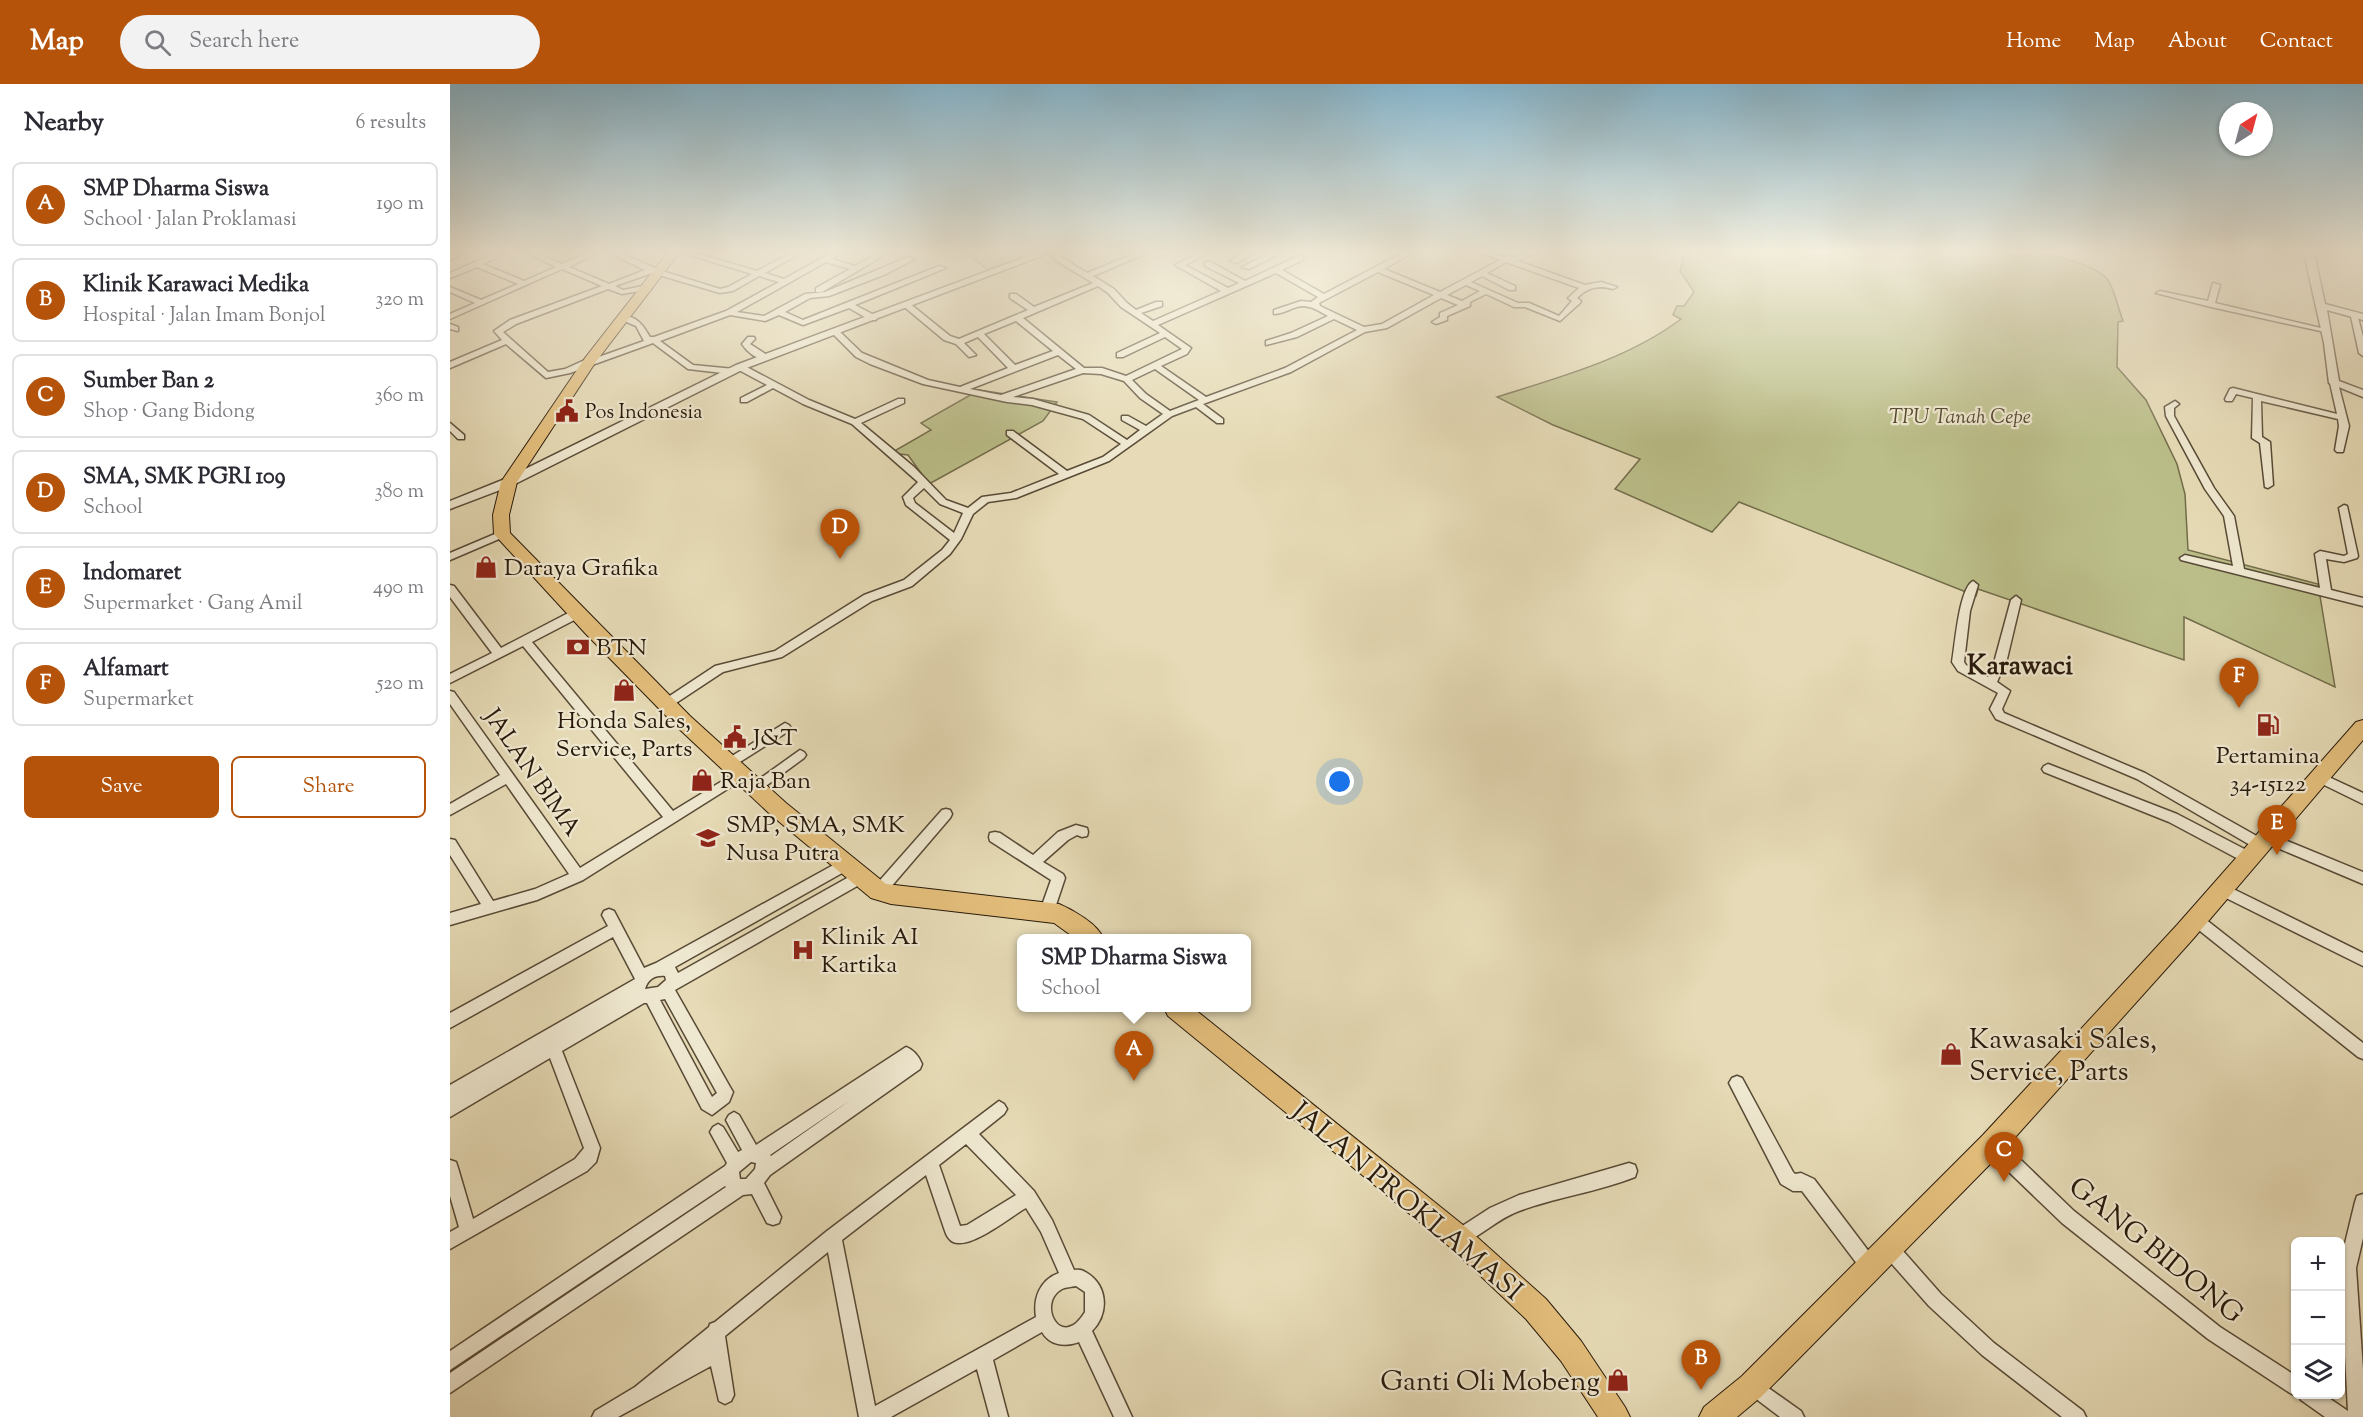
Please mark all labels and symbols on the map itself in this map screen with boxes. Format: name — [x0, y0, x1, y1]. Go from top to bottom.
north arrow — [2219, 102, 2273, 156]
public building icon: Pos Indonesia — [554, 398, 580, 424]
place label: Pos Indonesia — [585, 399, 702, 428]
park label: TPU Tanah Cepe — [1889, 404, 2031, 433]
pin: D — [820, 510, 860, 559]
place label: Daraya Grafika — [504, 552, 659, 586]
shop icon: Daraya Grafika — [473, 554, 499, 580]
place label: BTN — [596, 632, 647, 666]
bank icon: BTN — [565, 634, 591, 660]
district label: Karawaci — [1967, 648, 2073, 687]
pin: F — [2220, 658, 2258, 708]
shop icon: Honda Sales, Service, Parts — [611, 677, 637, 703]
street label: JALAN BIMA — [473, 701, 588, 844]
place label: Honda Sales, Service, Parts — [556, 705, 692, 767]
fuel station icon: Pertamina 34-15122 — [2255, 712, 2281, 738]
place label: J&T — [751, 722, 798, 756]
public building icon: J&T — [722, 724, 748, 750]
place label: Pertamina 34-15122 — [2216, 740, 2320, 802]
place label: Raja Ban — [720, 765, 811, 799]
shop icon: Raja Ban — [689, 767, 715, 793]
your location — [1325, 767, 1354, 796]
pin: E — [2258, 806, 2296, 855]
place label: SMP, SMA, SMK Nusa Putra — [726, 809, 905, 871]
school or university icon: SMP, SMA, SMK Nusa Putra — [695, 825, 721, 851]
place label: Klinik AI Kartika — [821, 921, 919, 983]
hospital icon: Klinik AI Kartika — [790, 937, 816, 963]
place label: Kawasaki Sales, Service, Parts — [1969, 1021, 2157, 1093]
pin: A — [1114, 1032, 1154, 1081]
shop icon: Kawasaki Sales, Service, Parts — [1938, 1041, 1964, 1067]
street label: JALAN PROKLAMASI — [1280, 1092, 1531, 1311]
pin: C — [1984, 1132, 2024, 1182]
street label: GANG BIDONG — [2059, 1168, 2251, 1334]
pin: B — [1682, 1340, 1720, 1390]
place label: Ganti Oli Mobeng — [1380, 1363, 1600, 1403]
shop icon: Ganti Oli Mobeng — [1605, 1367, 1631, 1393]

